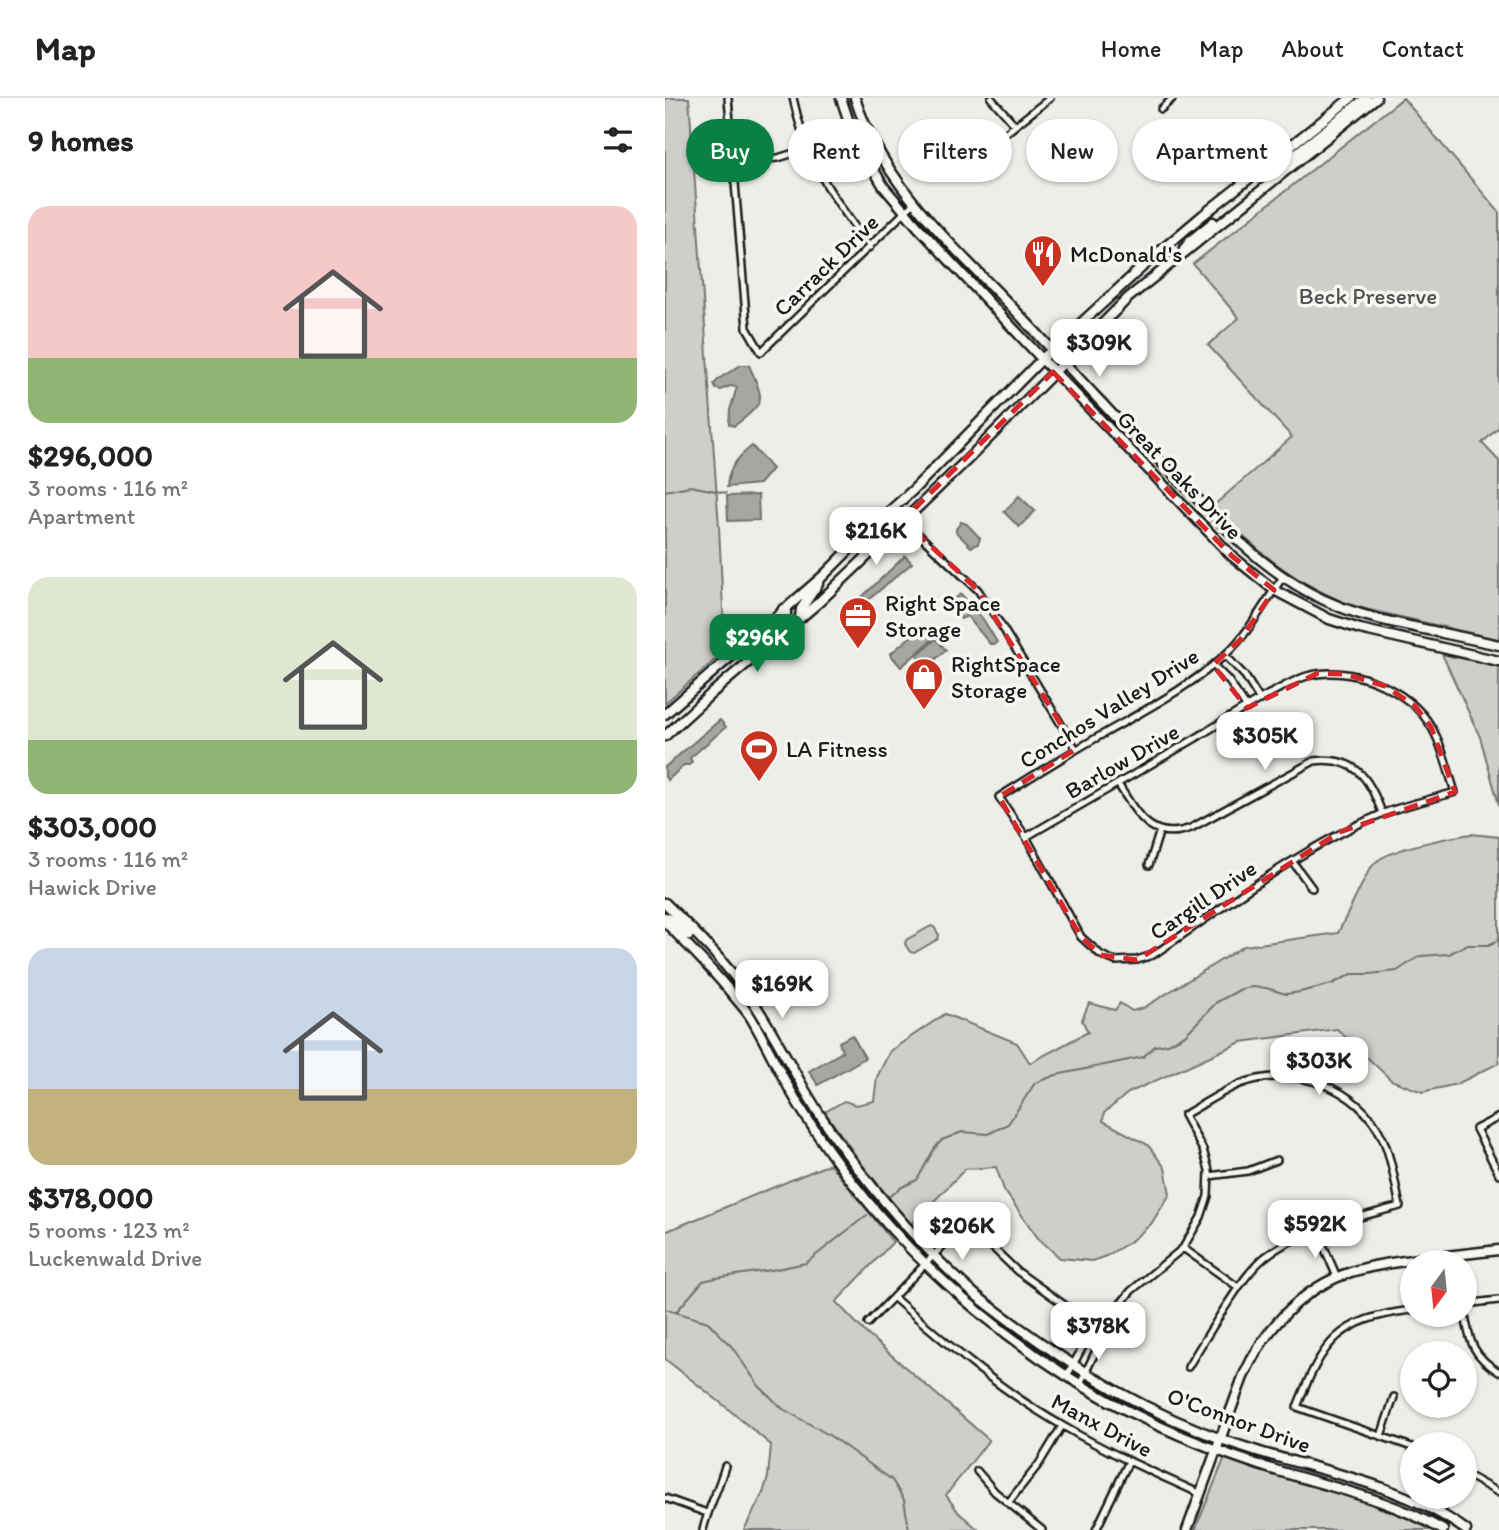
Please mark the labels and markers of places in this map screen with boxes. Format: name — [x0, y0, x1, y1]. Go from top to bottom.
restaurant icon: McDonald's — [1022, 233, 1064, 288]
place label: McDonald's — [1070, 240, 1183, 268]
pin: $309K — [1050, 320, 1148, 379]
pin: $216K — [827, 508, 925, 567]
place label: Right Space Storage — [885, 589, 1001, 643]
office icon: Right Space Storage — [837, 595, 879, 650]
pin: $296K — [708, 614, 806, 674]
place label: RightSpace Storage — [951, 650, 1061, 704]
shop icon: RightSpace Storage — [903, 656, 945, 711]
pin: $305K — [1216, 712, 1314, 772]
sports icon: LA Fitness — [738, 728, 780, 783]
place label: LA Fitness — [786, 735, 888, 763]
pin: $169K — [733, 960, 831, 1020]
pin: $303K — [1270, 1038, 1368, 1097]
pin: $592K — [1266, 1200, 1364, 1260]
pin: $206K — [913, 1202, 1011, 1262]
pin: $378K — [1049, 1302, 1147, 1362]

